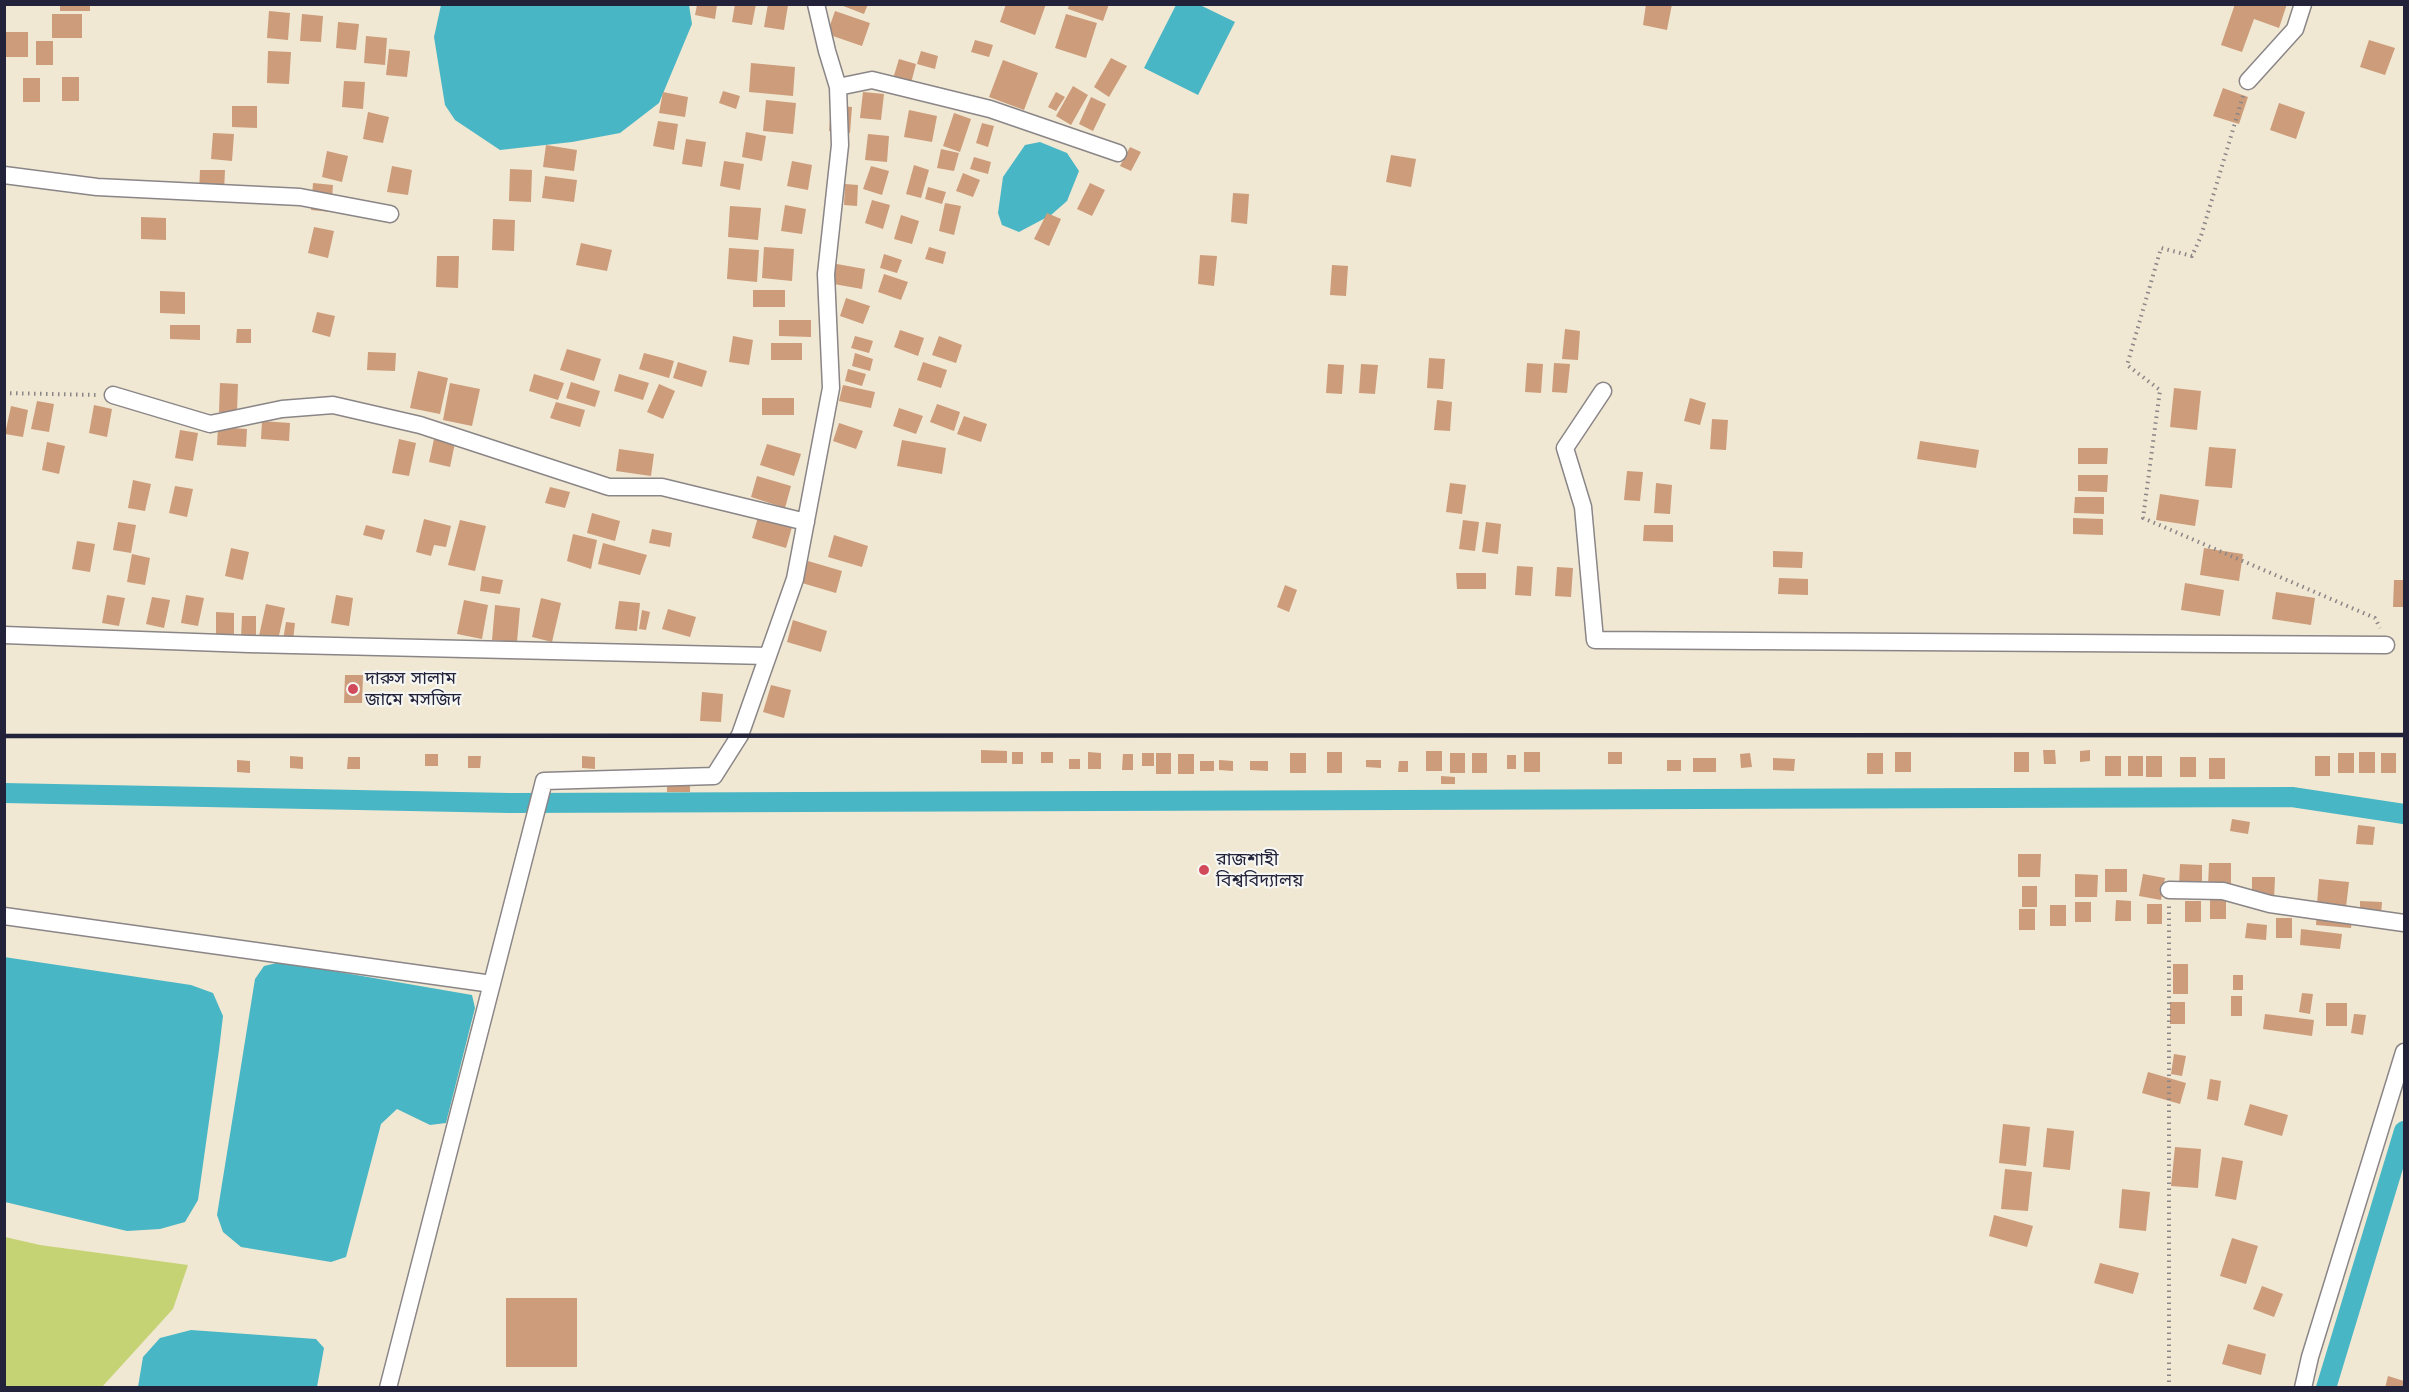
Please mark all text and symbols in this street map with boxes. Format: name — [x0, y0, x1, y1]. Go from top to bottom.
place label: দারুস সালাম জামে মসজিদ — [365, 668, 461, 710]
marker: দারুস সালাম জামে মসজিদ — [346, 682, 360, 696]
place label: রাজশাহী বিশ্ববিদ্যালয় — [1216, 849, 1303, 892]
marker: রাজশাহী বিশ্ববিদ্যালয় — [1197, 863, 1211, 877]

